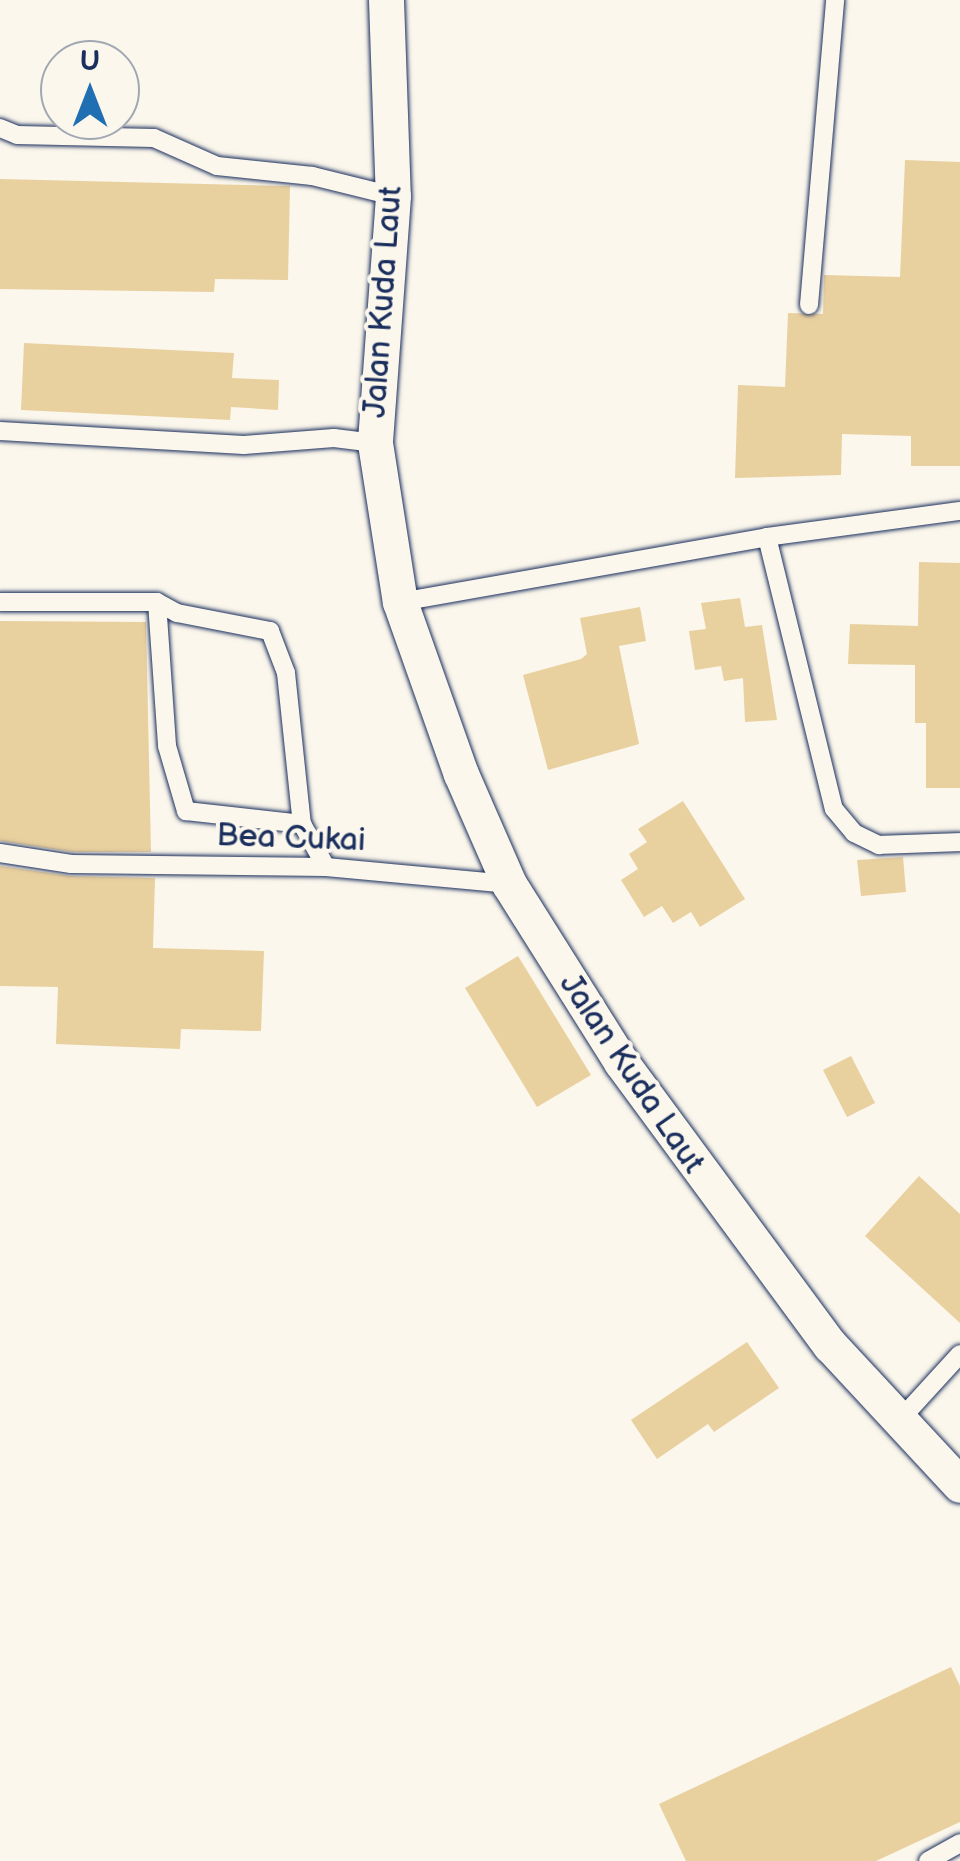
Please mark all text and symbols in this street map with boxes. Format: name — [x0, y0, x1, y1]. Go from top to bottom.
north arrow — [40, 40, 140, 140]
text: U — [80, 45, 100, 78]
street label: Jalan Kuda Laut — [357, 185, 411, 419]
street label: Bea Cukai — [216, 817, 366, 861]
street label: Jalan Kuda Laut — [550, 967, 712, 1181]

